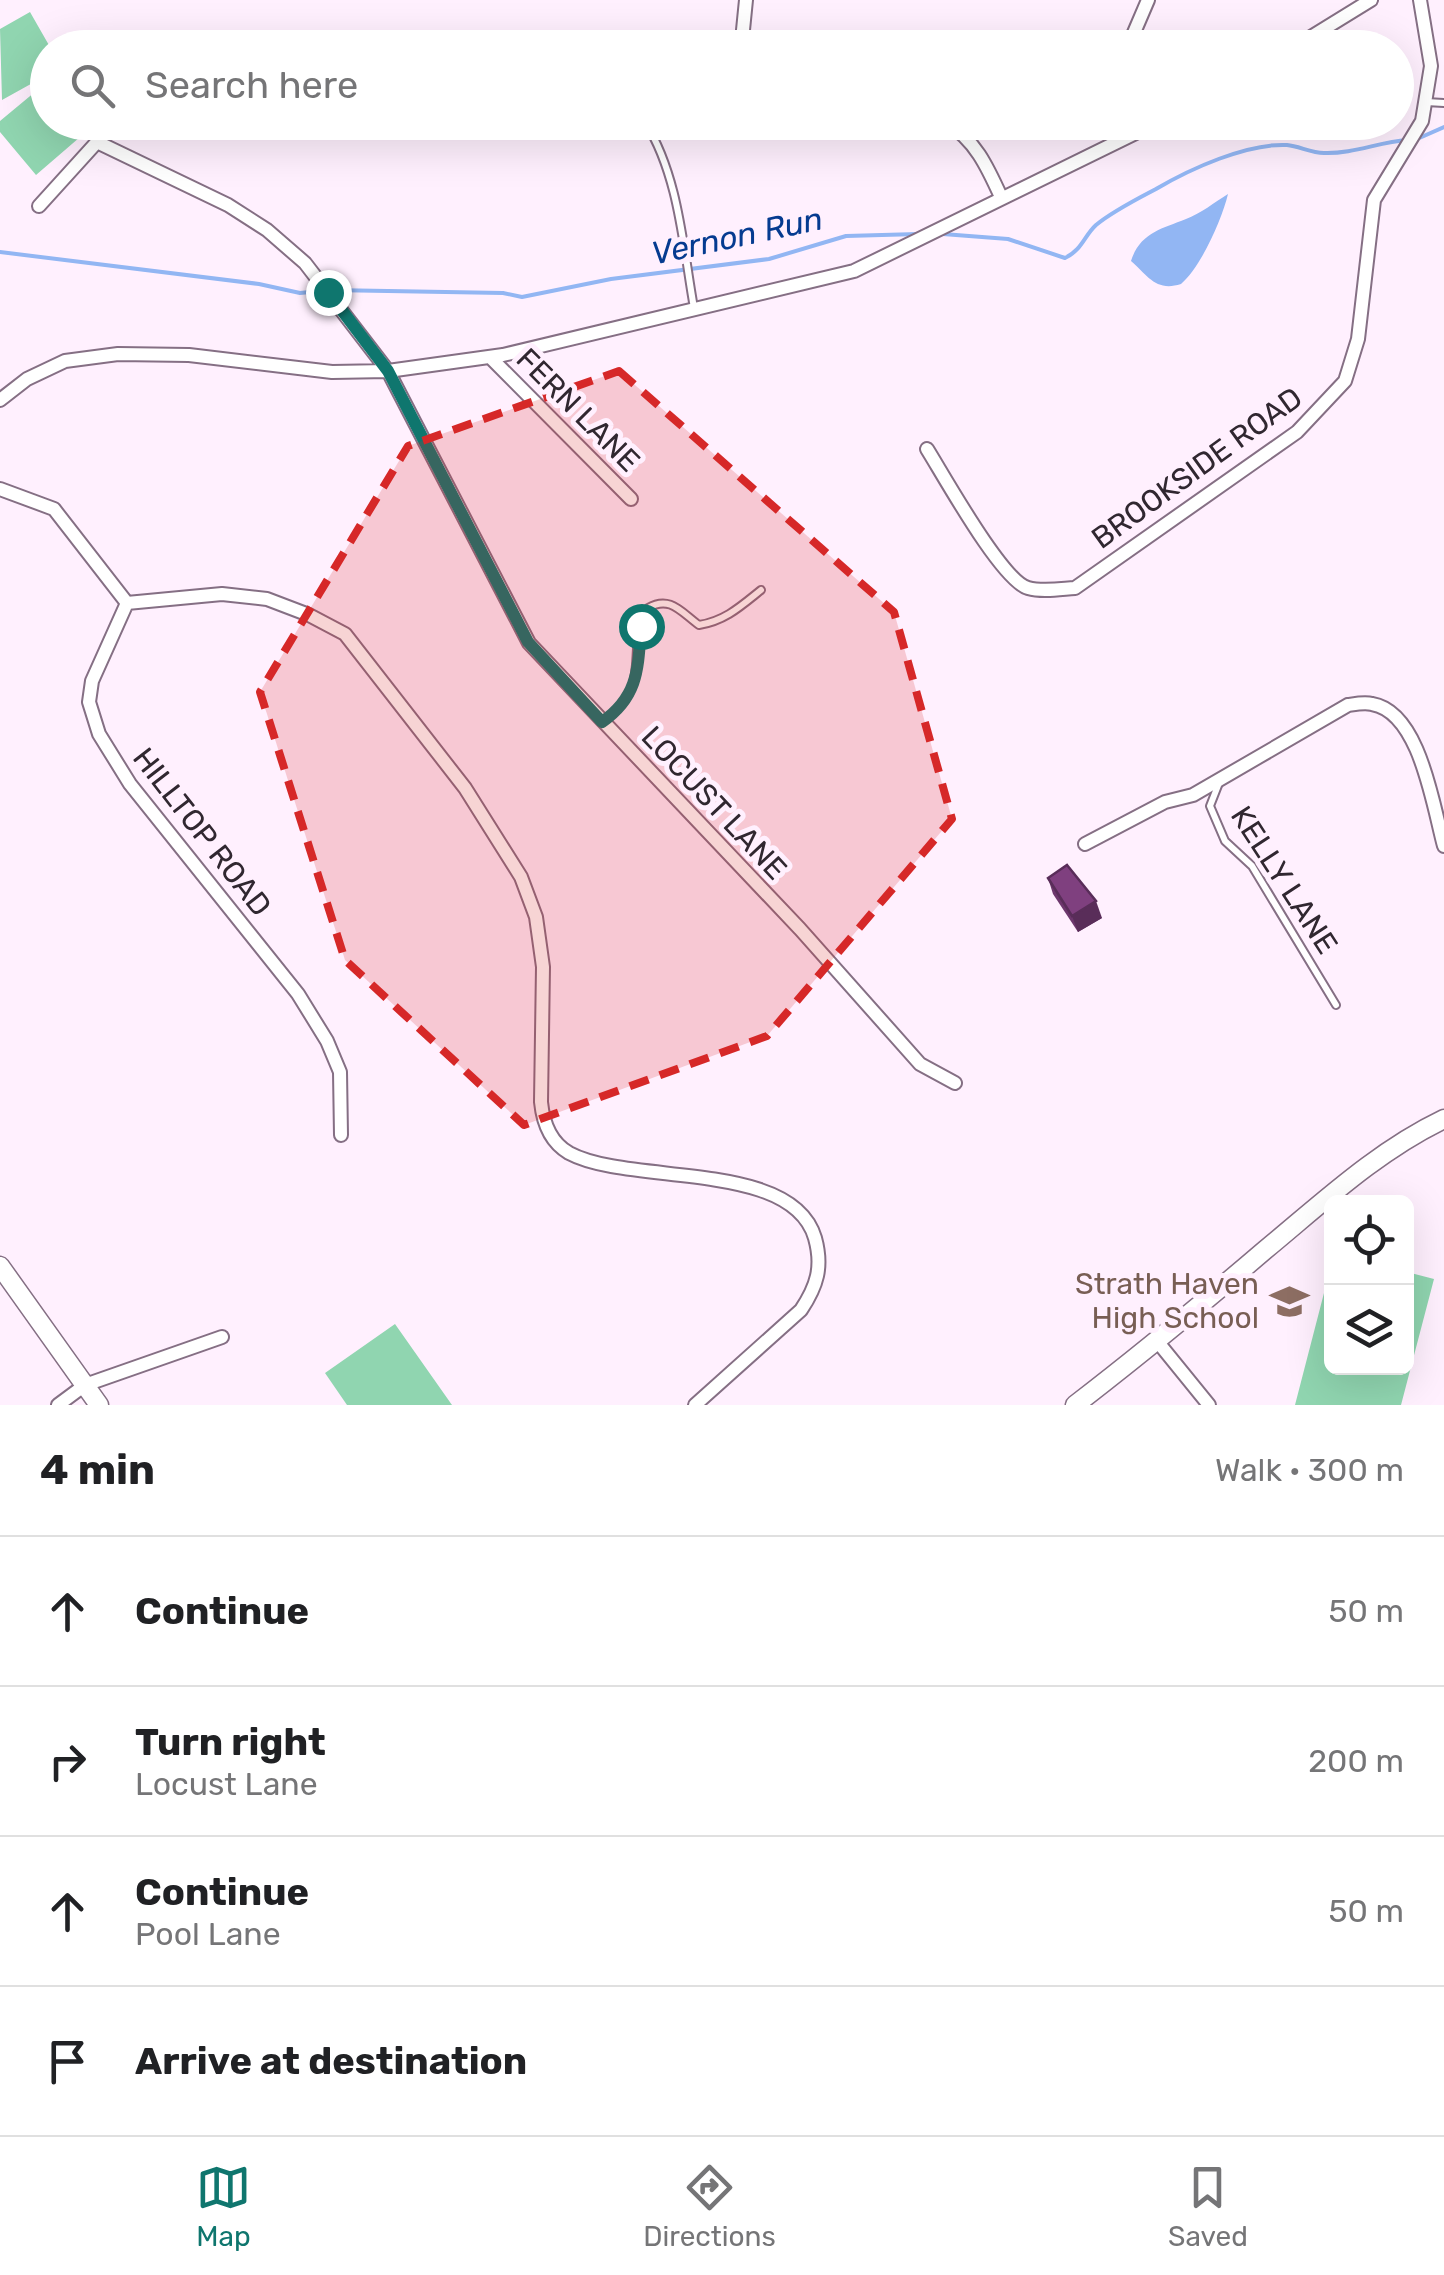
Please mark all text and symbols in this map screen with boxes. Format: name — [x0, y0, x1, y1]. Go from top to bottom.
search box — [30, 30, 1414, 140]
icon: search — [65, 58, 120, 113]
text: Search here — [145, 62, 358, 108]
water label: Vernon Run — [648, 199, 826, 273]
route end — [306, 270, 352, 316]
street label: FERN LANE — [509, 341, 647, 479]
street label: BROOKSIDE ROAD — [1085, 380, 1309, 556]
route start — [619, 604, 665, 650]
street label: LOCUST LANE — [634, 719, 794, 887]
street label: HILLTOP ROAD — [125, 741, 279, 923]
street label: KELLY LANE — [1223, 799, 1345, 961]
map controls — [1324, 1195, 1414, 1375]
button: locate — [1324, 1195, 1414, 1285]
place label: Strath Haven High School — [1075, 1266, 1259, 1336]
school or university icon: Strath Haven High School — [1268, 1280, 1310, 1322]
button: layers — [1324, 1285, 1414, 1375]
text: 4 min — [40, 1445, 155, 1495]
text: Walk · 300 m — [1215, 1451, 1404, 1489]
icon: ahead — [40, 1584, 95, 1639]
text: Continue — [135, 1588, 309, 1634]
text: 50 m — [1328, 1592, 1404, 1630]
text: Turn right — [135, 1719, 326, 1765]
icon: right — [40, 1734, 95, 1789]
text: 200 m — [1308, 1742, 1404, 1780]
text: Locust Lane — [135, 1765, 318, 1803]
text: Continue — [135, 1869, 309, 1915]
icon: ahead — [40, 1884, 95, 1939]
text: 50 m — [1328, 1892, 1404, 1930]
text: Pool Lane — [135, 1915, 281, 1953]
icon: arrive — [40, 2034, 95, 2089]
text: Arrive at destination — [135, 2038, 527, 2084]
tab: Map — [196, 2160, 251, 2253]
tab: Directions — [643, 2160, 776, 2253]
tab: Saved — [1168, 2160, 1248, 2253]

